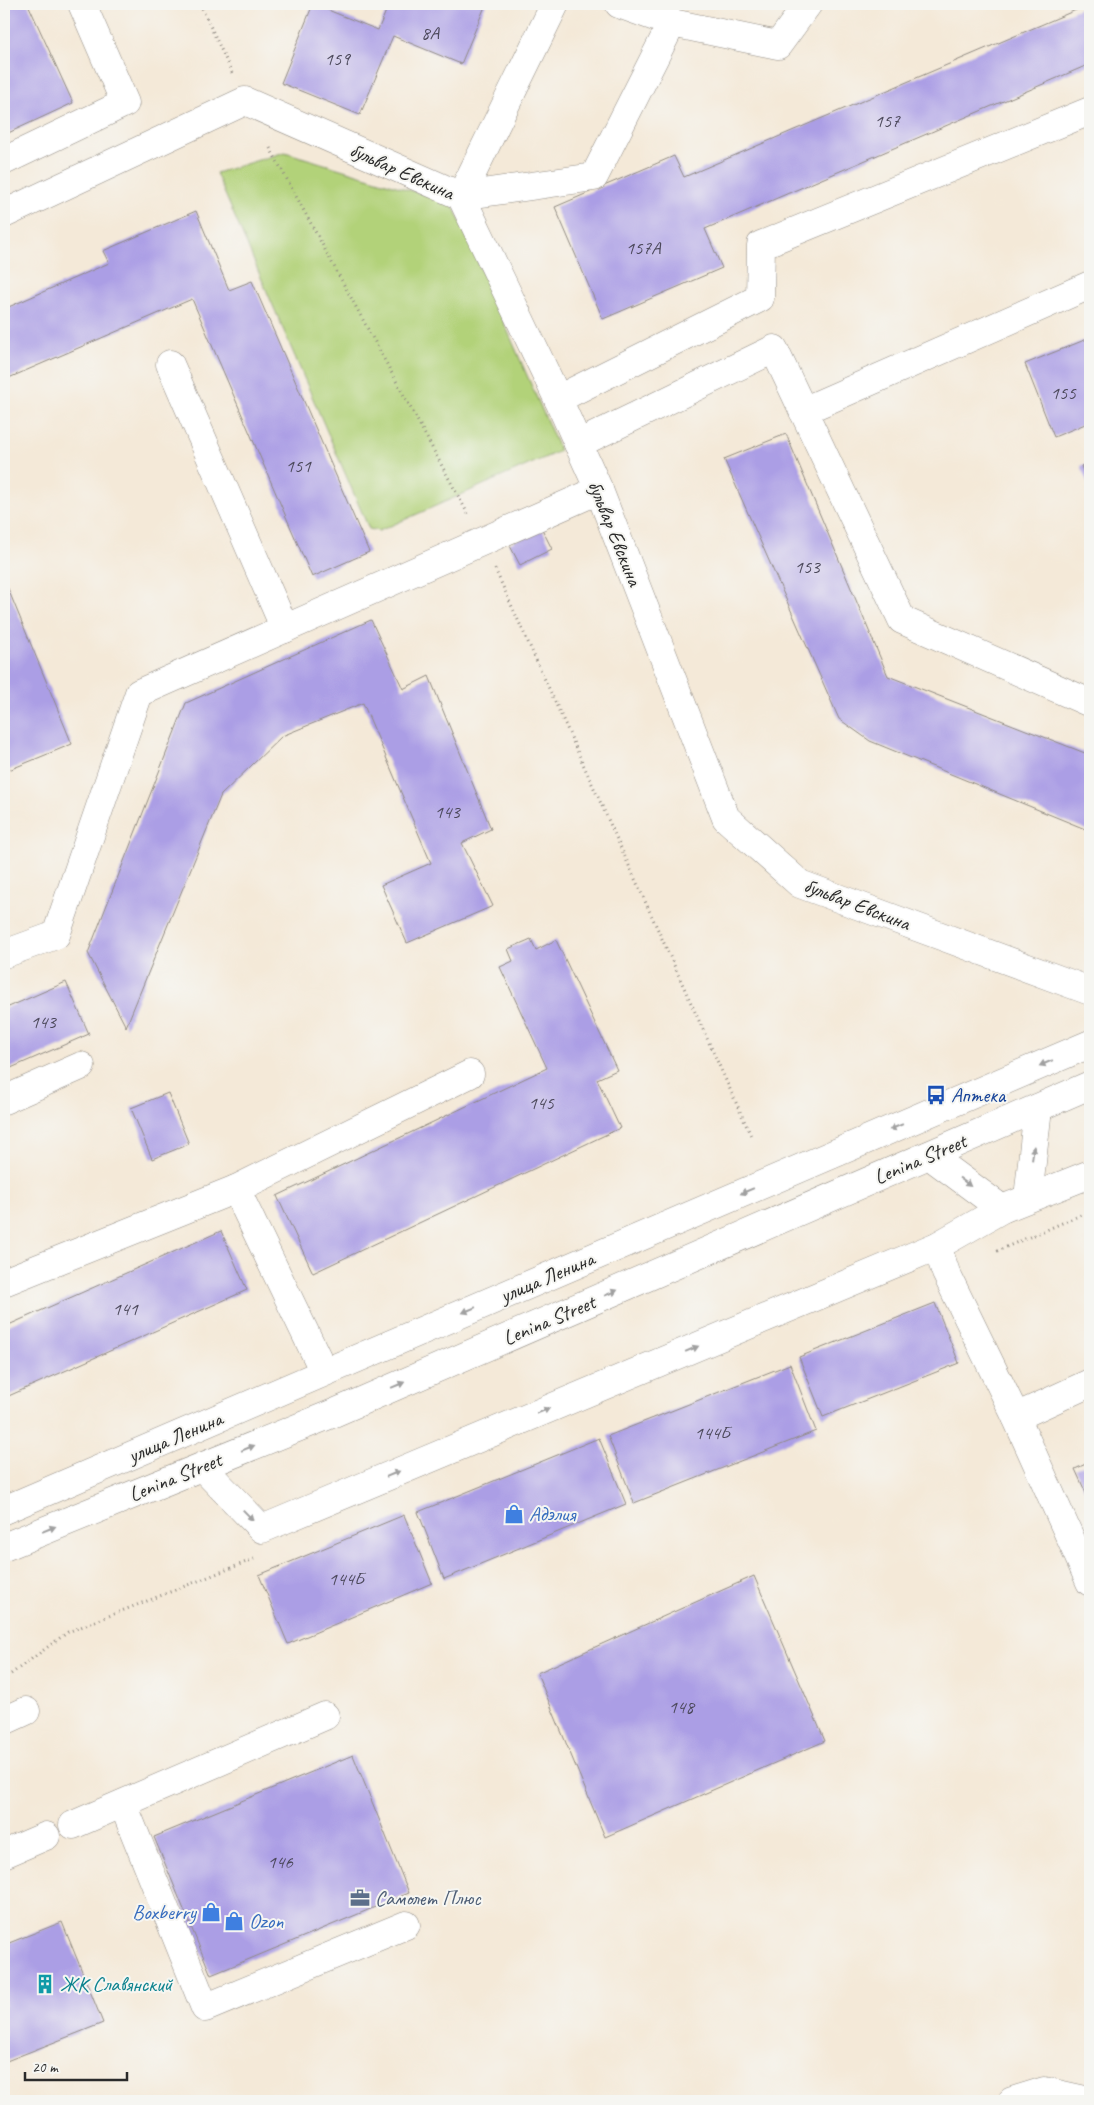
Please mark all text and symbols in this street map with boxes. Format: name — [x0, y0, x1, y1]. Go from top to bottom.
house number: 8А — [421, 21, 441, 45]
house number: 159 — [324, 47, 351, 71]
house number: 157 — [874, 109, 901, 133]
street label: бульвар Евскина — [346, 136, 460, 206]
house number: 157А — [625, 236, 662, 260]
house number: 155 — [1050, 381, 1077, 405]
house number: 151 — [285, 454, 312, 478]
street label: бульвар Евскина — [582, 476, 649, 591]
house number: 153 — [794, 555, 821, 579]
house number: 143 — [434, 800, 461, 824]
street label: бульвар Евскина — [800, 872, 915, 937]
house number: 143 — [30, 1010, 57, 1034]
one-way arrow — [1038, 1060, 1053, 1068]
place label: Аптека — [951, 1082, 1007, 1108]
bus stop icon: Аптека — [925, 1084, 947, 1106]
house number: 145 — [528, 1091, 555, 1115]
one-way arrow — [888, 1123, 903, 1131]
street label: Lenina Street — [870, 1127, 972, 1190]
one-way arrow — [1029, 1145, 1037, 1161]
one-way arrow — [958, 1177, 971, 1188]
one-way arrow — [739, 1187, 754, 1195]
street label: улица Ленина — [494, 1245, 600, 1309]
street label: Lenina Street — [499, 1288, 601, 1351]
one-way arrow — [604, 1288, 618, 1296]
house number: 141 — [112, 1297, 139, 1321]
one-way arrow — [462, 1307, 476, 1315]
one-way arrow — [685, 1344, 699, 1352]
one-way arrow — [391, 1381, 405, 1389]
street label: улица Ленина — [122, 1405, 228, 1469]
one-way arrow — [535, 1407, 550, 1415]
house number: 144Б — [694, 1421, 733, 1445]
one-way arrow — [241, 1444, 256, 1452]
street label: Lenina Street — [125, 1446, 227, 1507]
one-way arrow — [386, 1470, 400, 1478]
place label: Адэлия — [529, 1501, 577, 1527]
shop icon: Адэлия — [503, 1503, 525, 1525]
one-way arrow — [242, 1508, 254, 1520]
one-way arrow — [42, 1524, 56, 1532]
house number: 144Б — [328, 1567, 367, 1591]
house number: 148 — [668, 1695, 696, 1719]
house number: 146 — [267, 1850, 294, 1874]
place label: Самолет Плюс — [375, 1885, 482, 1911]
office icon: Самолет Плюс — [349, 1887, 371, 1909]
place label: Boxberry — [132, 1899, 198, 1925]
shop icon: Boxberry — [200, 1901, 222, 1923]
place label: Ozon — [249, 1908, 284, 1934]
shop icon: Ozon — [223, 1910, 245, 1932]
place label: ЖК Славянский — [60, 1971, 173, 1997]
building icon: ЖК Славянский — [34, 1973, 56, 1995]
scale bar — [25, 2050, 128, 2082]
text: 20 m — [32, 2058, 59, 2077]

